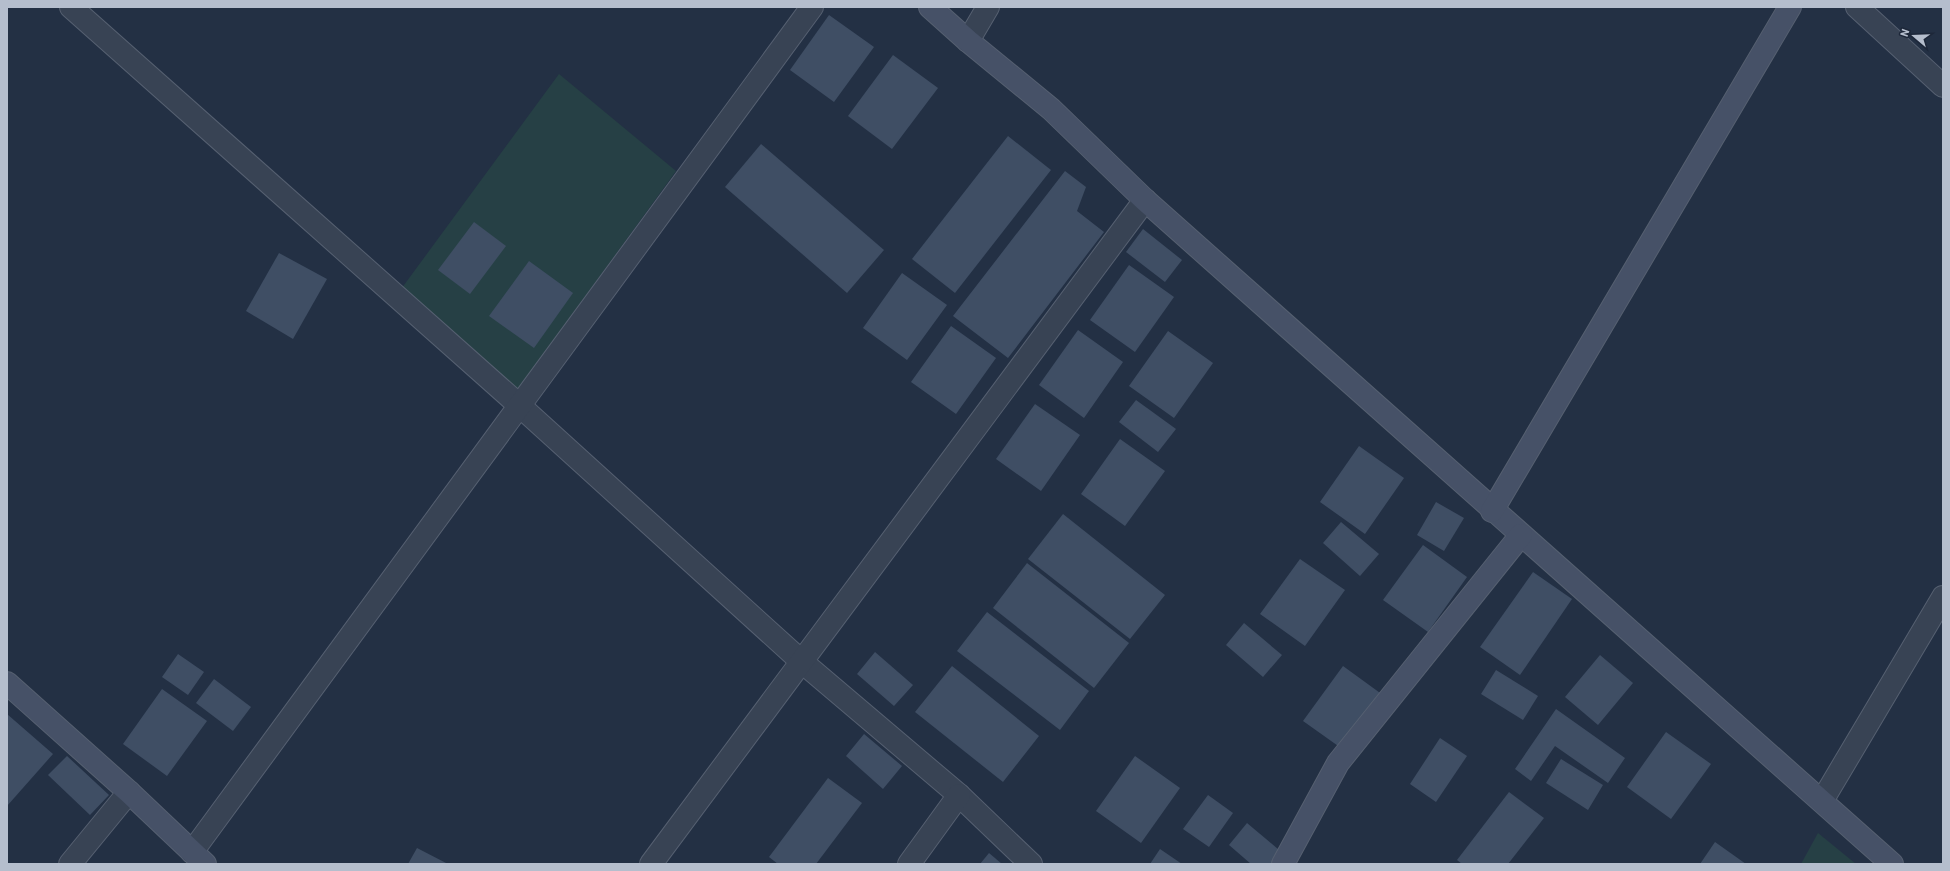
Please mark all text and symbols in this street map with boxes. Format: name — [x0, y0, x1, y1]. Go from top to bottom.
north arrow — [1894, 16, 1934, 56]
text: N — [1897, 27, 1911, 38]

